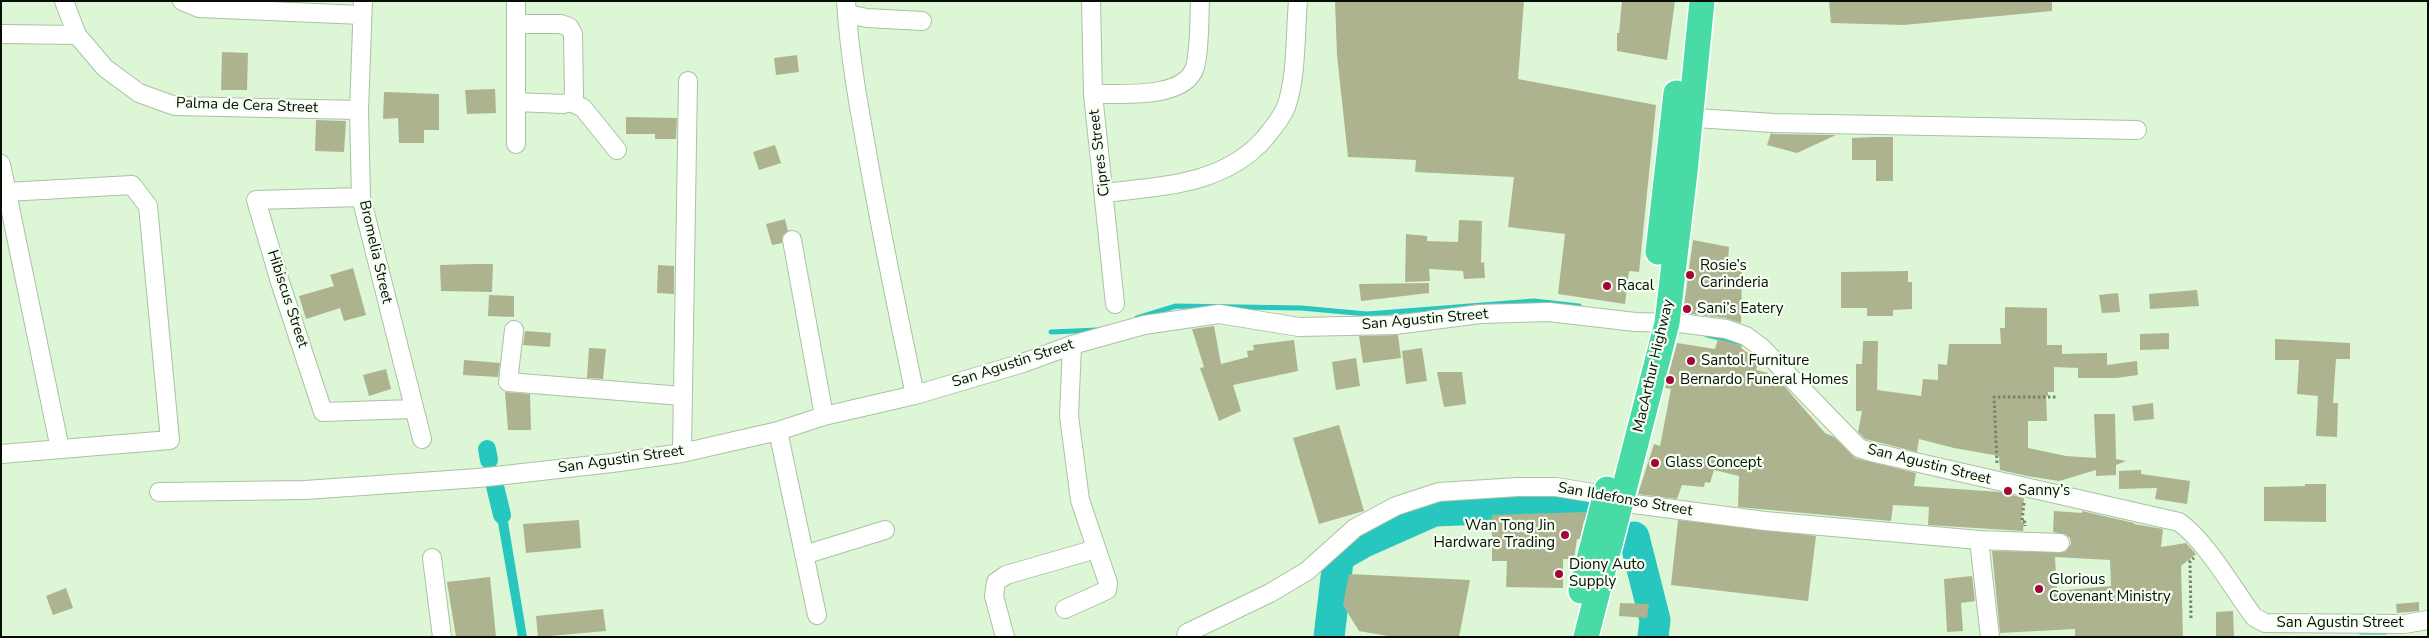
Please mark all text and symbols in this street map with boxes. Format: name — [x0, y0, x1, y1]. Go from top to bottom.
street label: Palma de Cera Street — [176, 95, 318, 117]
street label: Cipres Street — [1086, 108, 1114, 198]
street label: Bromelia Street — [354, 199, 396, 305]
street label: Hibiscus Street — [263, 248, 311, 350]
place label: Rosie’s Carinderia — [1700, 257, 1769, 292]
marker: Rosie’s Carinderia — [1684, 269, 1696, 281]
place label: Racal — [1617, 277, 1654, 295]
marker: Racal — [1601, 280, 1613, 292]
street label: MacArthur Highway — [1630, 298, 1678, 434]
place label: Sani’s Eatery — [1697, 300, 1783, 318]
marker: Sani’s Eatery — [1681, 303, 1693, 315]
street label: San Agustin Street — [1361, 306, 1489, 334]
street label: San Agustin Street — [950, 336, 1076, 392]
place label: Santol Furniture — [1701, 352, 1809, 370]
marker: Santol Furniture — [1685, 355, 1697, 367]
place label: Bernardo Funeral Homes — [1680, 371, 1848, 389]
marker: Bernardo Funeral Homes — [1664, 374, 1676, 386]
street label: San Agustin Street — [1865, 441, 1993, 489]
street label: San Agustin Street — [557, 442, 685, 478]
place label: Glass Concept — [1665, 454, 1762, 472]
marker: Glass Concept — [1649, 457, 1661, 469]
street label: San Ildefonso Street — [1556, 479, 1694, 521]
place label: Sanny’s — [2018, 482, 2070, 500]
marker: Sanny’s — [2002, 485, 2014, 497]
place label: Wan Tong Jin Hardware Trading — [1433, 517, 1555, 552]
marker: Wan Tong Jin Hardware Trading — [1559, 529, 1571, 541]
place label: Diony Auto Supply — [1569, 556, 1645, 591]
marker: Diony Auto Supply — [1553, 568, 1565, 580]
place label: Glorious Covenant Ministry — [2049, 571, 2171, 606]
marker: Glorious Covenant Ministry — [2033, 583, 2045, 595]
street label: San Agustin Street — [2277, 614, 2403, 632]

